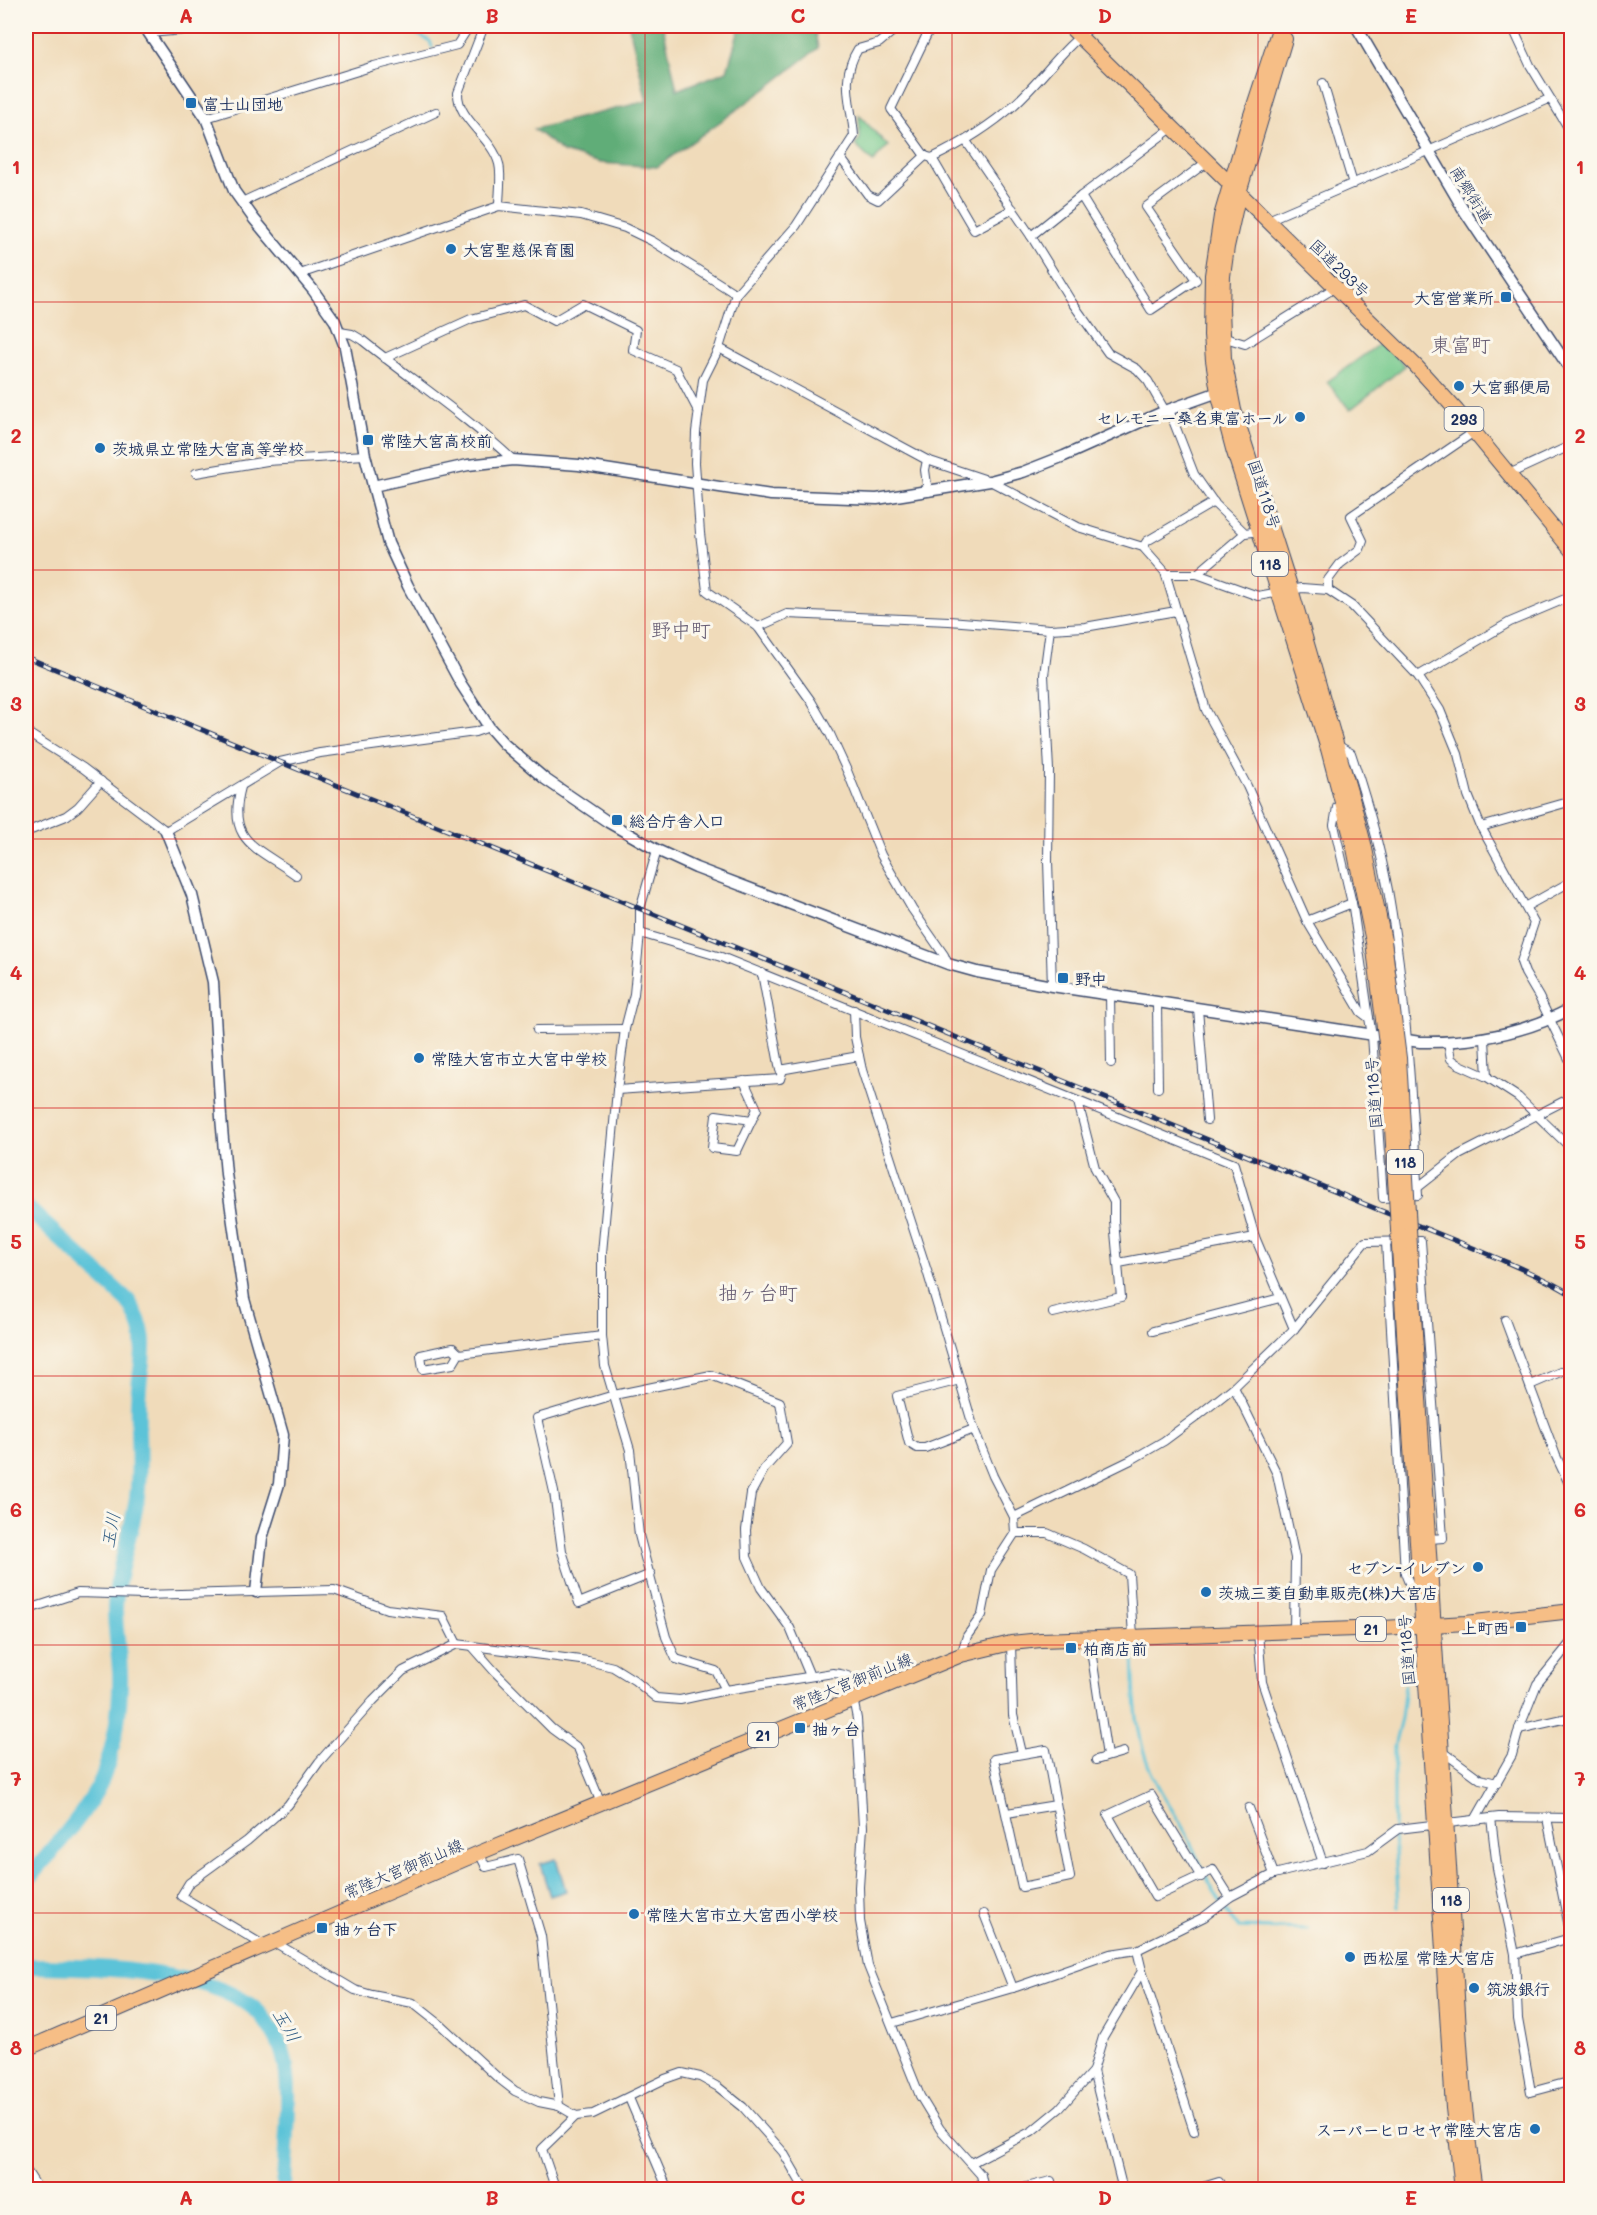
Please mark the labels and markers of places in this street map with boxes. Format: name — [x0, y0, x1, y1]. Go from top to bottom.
place label: 富士山団地 — [203, 93, 283, 114]
marker: 富士山団地 — [184, 96, 198, 110]
place label: 大宮聖慈保育園 — [463, 239, 575, 260]
marker: 大宮聖慈保育園 — [444, 242, 458, 256]
place label: 大宮営業所 — [1414, 287, 1494, 308]
marker: 大宮営業所 — [1499, 290, 1513, 304]
place label: 大宮郵便局 — [1471, 376, 1551, 397]
marker: 大宮郵便局 — [1452, 379, 1466, 393]
place label: セレモニー桑名東富ホール — [1097, 407, 1288, 428]
marker: セレモニー桑名東富ホール — [1293, 410, 1307, 424]
place label: 常陸大宮高校前 — [380, 430, 492, 451]
marker: 常陸大宮高校前 — [361, 433, 375, 447]
place label: 茨城県立常陸大宮高等学校 — [112, 438, 304, 459]
marker: 茨城県立常陸大宮高等学校 — [93, 441, 107, 455]
place label: 総合庁舎入口 — [629, 810, 725, 831]
marker: 総合庁舎入口 — [610, 813, 624, 827]
place label: 野中 — [1075, 968, 1107, 989]
marker: 野中 — [1056, 971, 1070, 985]
place label: 常陸大宮市立大宮中学校 — [431, 1048, 607, 1069]
marker: 常陸大宮市立大宮中学校 — [412, 1051, 426, 1065]
place label: セブン-イレブン — [1347, 1557, 1466, 1578]
marker: セブン-イレブン — [1471, 1560, 1485, 1574]
place label: 茨城三菱自動車販売(株)大宮店 — [1218, 1582, 1438, 1603]
marker: 茨城三菱自動車販売(株)大宮店 — [1199, 1585, 1213, 1599]
place label: 上町西 — [1461, 1617, 1509, 1638]
marker: 上町西 — [1514, 1620, 1528, 1634]
place label: 柏商店前 — [1083, 1638, 1147, 1659]
marker: 柏商店前 — [1064, 1641, 1078, 1655]
place label: 抽ヶ台 — [812, 1718, 860, 1739]
marker: 抽ヶ台 — [793, 1721, 807, 1735]
place label: 常陸大宮市立大宮西小学校 — [646, 1904, 838, 1925]
marker: 常陸大宮市立大宮西小学校 — [627, 1907, 641, 1921]
place label: 抽ヶ台下 — [334, 1918, 398, 1939]
marker: 抽ヶ台下 — [315, 1921, 329, 1935]
place label: 西松屋 常陸大宮店 — [1362, 1947, 1496, 1968]
marker: 西松屋 常陸大宮店 — [1343, 1950, 1357, 1964]
place label: 筑波銀行 — [1486, 1978, 1550, 1999]
marker: 筑波銀行 — [1467, 1981, 1481, 1995]
place label: スーパーヒロセヤ常陸大宮店 — [1316, 2119, 1523, 2140]
marker: スーパーヒロセヤ常陸大宮店 — [1528, 2122, 1542, 2136]

